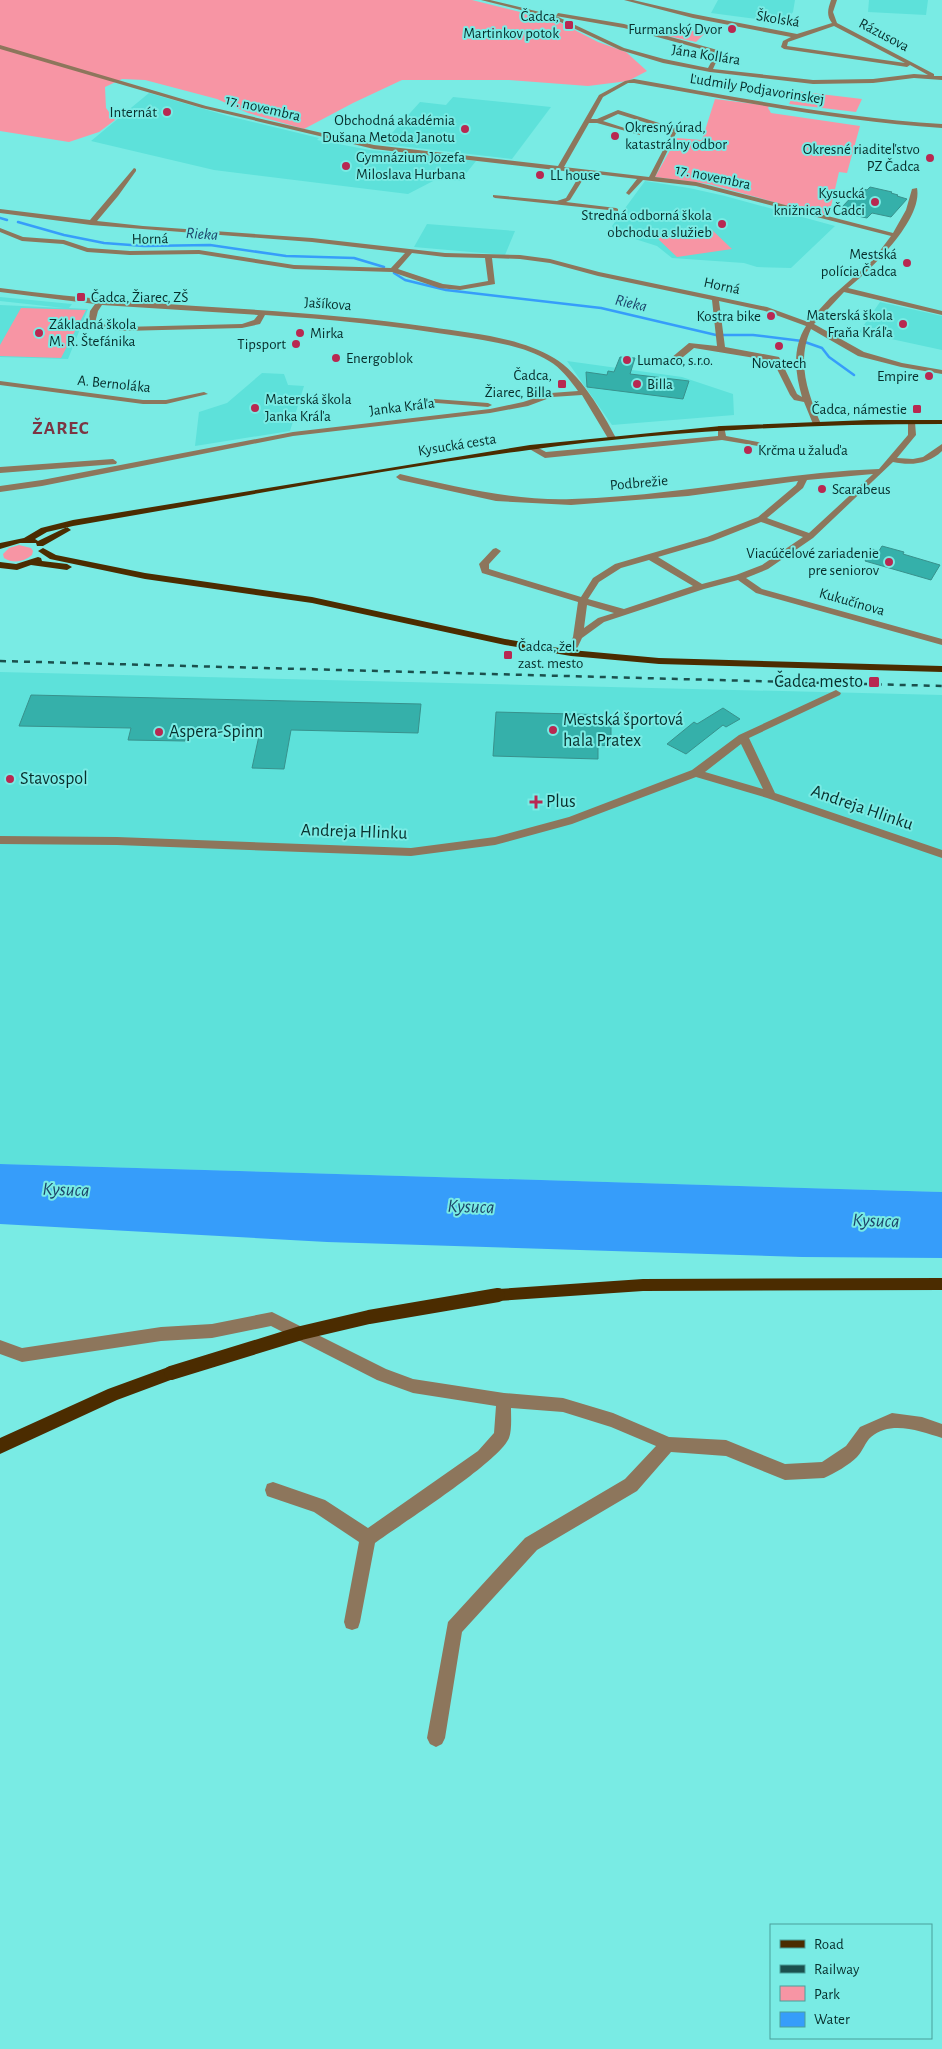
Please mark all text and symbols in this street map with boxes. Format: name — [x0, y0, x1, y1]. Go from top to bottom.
street label: Školská — [755, 7, 801, 30]
place label: Čadca, Martinkov potok — [463, 8, 559, 41]
street label: Rázusova — [856, 16, 912, 54]
marker: Čadca, Martinkov potok — [563, 19, 575, 31]
place label: Furmanský Dvor — [628, 22, 722, 37]
marker: Furmanský Dvor — [726, 23, 738, 35]
street label: Jána Kollára — [671, 42, 741, 68]
street label: Ľudmily Podjavorinskej — [689, 71, 825, 107]
street label: 17. novembra — [224, 92, 302, 124]
place label: Internát — [110, 105, 157, 120]
marker: Internát — [161, 106, 173, 118]
place label: Obchodná akadémia Dušana Metoda Janotu — [322, 113, 455, 145]
place label: Okresný úrad, katastrálny odbor — [625, 120, 727, 152]
marker: Obchodná akadémia Dušana Metoda Janotu — [459, 123, 471, 135]
marker: Okresný úrad, katastrálny odbor — [609, 130, 621, 142]
place label: Okresné riaditeľstvo PZ Čadca — [803, 142, 920, 174]
place label: Gymnázium Jozefa Miloslava Hurbana — [356, 150, 466, 182]
marker: Okresné riaditeľstvo PZ Čadca — [924, 152, 936, 164]
marker: Gymnázium Jozefa Miloslava Hurbana — [340, 160, 352, 172]
street label: 17. novembra — [674, 162, 752, 192]
place label: LL house — [550, 168, 600, 183]
marker: LL house — [534, 169, 546, 181]
place label: Kysucká knižnica v Čadci — [773, 186, 865, 218]
marker: Kysucká knižnica v Čadci — [869, 196, 881, 208]
place label: Stredná odborná škola obchodu a služieb — [581, 208, 712, 240]
marker: Stredná odborná škola obchodu a služieb — [716, 218, 728, 230]
water label: Rieka — [185, 225, 219, 243]
street label: Horná — [132, 231, 169, 247]
place label: Mestská polícia Čadca — [821, 247, 897, 279]
marker: Mestská polícia Čadca — [901, 257, 913, 269]
street label: Horná — [702, 275, 742, 297]
place label: Čadca, Žiarec, ZŠ — [91, 289, 188, 305]
marker: Čadca, Žiarec, ZŠ — [75, 291, 87, 303]
water label: Rieka — [613, 292, 649, 314]
street label: Jašíkova — [304, 295, 352, 313]
place label: Materská škola Fraňa Kráľa — [806, 308, 893, 340]
place label: Kostra bike — [696, 309, 761, 324]
marker: Kostra bike — [765, 310, 777, 322]
place label: Základná škola M. R. Štefánika — [49, 317, 136, 349]
marker: Materská škola Fraňa Kráľa — [897, 318, 909, 330]
place label: Mirka — [310, 326, 344, 341]
marker: Základná škola M. R. Štefánika — [33, 327, 45, 339]
marker: Mirka — [294, 327, 306, 339]
place label: Tipsport — [237, 337, 286, 352]
marker: Tipsport — [290, 338, 302, 350]
marker: Novatech — [773, 340, 785, 352]
place label: Energoblok — [346, 351, 413, 366]
marker: Energoblok — [330, 352, 342, 364]
place label: Lumaco, s.r.o. — [637, 353, 713, 368]
marker: Lumaco, s.r.o. — [621, 354, 633, 366]
place label: Novatech — [751, 356, 807, 371]
place label: Čadca, Žiarec, Billa — [485, 367, 552, 400]
place label: Empire — [877, 369, 919, 384]
marker: Empire — [923, 370, 935, 382]
street label: A. Bernoláka — [77, 373, 151, 395]
place label: Billa — [647, 377, 673, 392]
marker: Čadca, Žiarec, Billa — [556, 378, 568, 390]
marker: Billa — [631, 378, 643, 390]
place label: Materská škola Janka Kráľa — [265, 392, 352, 424]
street label: Janka Kráľa — [368, 396, 436, 418]
place label: Čadca, námestie — [812, 401, 907, 417]
marker: Materská škola Janka Kráľa — [249, 402, 261, 414]
marker: Čadca, námestie — [911, 403, 923, 415]
district label: ŽAREC — [32, 417, 90, 438]
street label: Kysucká cesta — [417, 431, 497, 459]
place label: Krčma u žaluďa — [758, 443, 848, 458]
marker: Krčma u žaluďa — [742, 444, 754, 456]
street label: Podbrežie — [609, 473, 669, 493]
place label: Scarabeus — [832, 482, 891, 497]
marker: Scarabeus — [816, 483, 828, 495]
place label: Viacúčelové zariadenie pre seniorov — [746, 546, 880, 578]
marker: Viacúčelové zariadenie pre seniorov — [883, 556, 895, 568]
street label: Kukučínova — [818, 585, 887, 619]
place label: Čadca, žel. zast. mesto — [518, 638, 583, 671]
marker: Čadca, žel. zast. mesto — [502, 649, 514, 661]
place label: Čadca mesto — [774, 670, 863, 691]
marker: Čadca mesto — [867, 675, 881, 689]
place label: Mestská športová hala Pratex — [563, 711, 683, 750]
place label: Aspera-Spinn — [169, 723, 263, 741]
marker: Mestská športová hala Pratex — [547, 724, 559, 736]
marker: Aspera-Spinn — [153, 726, 165, 738]
place label: Stavospol — [20, 770, 88, 788]
marker: Stavospol — [4, 773, 16, 785]
street label: Andreja Hlinku — [809, 782, 915, 834]
place label: Plus — [546, 793, 576, 811]
marker: Plus — [530, 796, 542, 808]
street label: Andreja Hlinku — [300, 821, 408, 843]
water label: Kysuca — [42, 1180, 90, 1200]
water label: Kysuca — [447, 1197, 495, 1217]
water label: Kysuca — [852, 1211, 900, 1231]
legend — [770, 1924, 932, 2039]
text: Road — [814, 1937, 844, 1952]
text: Railway — [814, 1962, 860, 1977]
text: Park — [814, 1987, 840, 2002]
text: Water — [814, 2012, 850, 2027]

